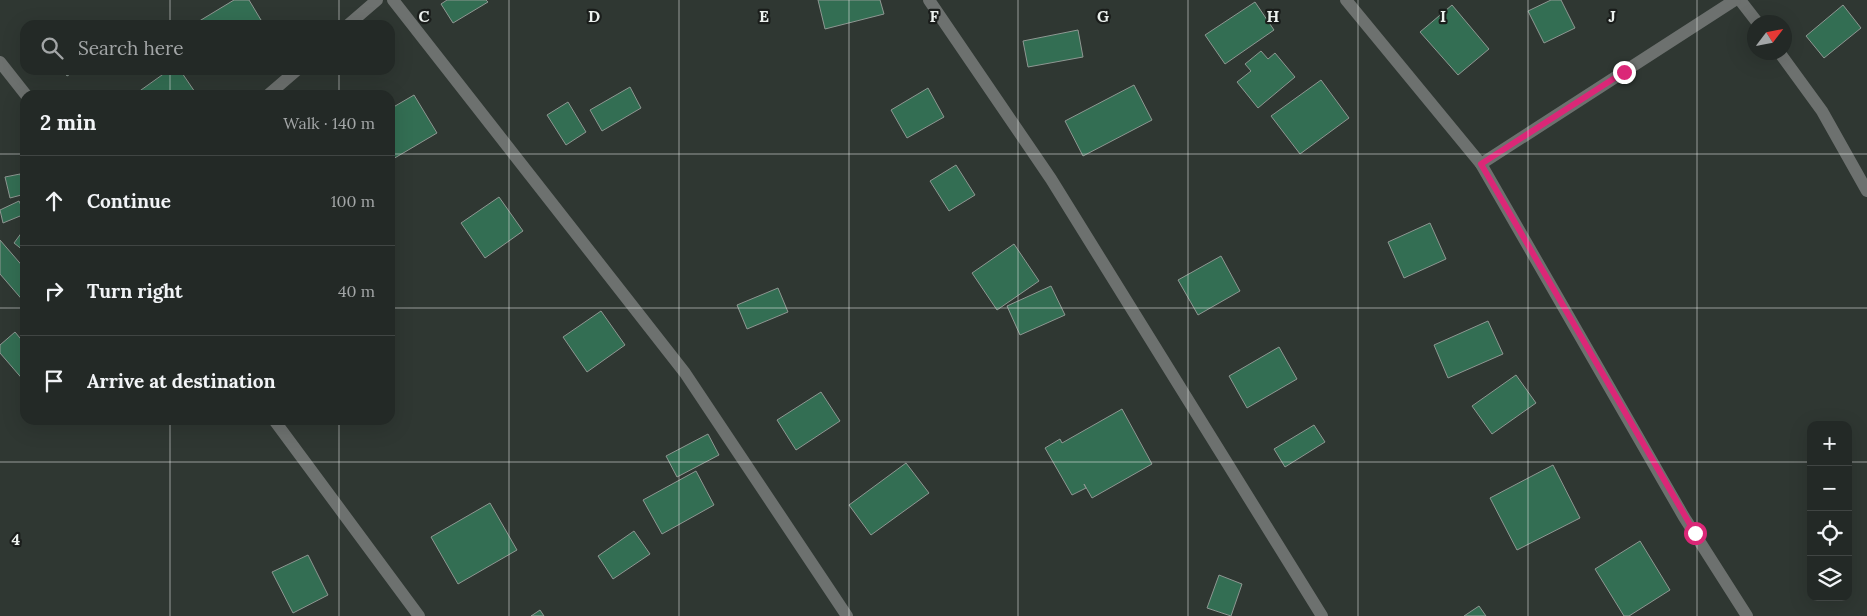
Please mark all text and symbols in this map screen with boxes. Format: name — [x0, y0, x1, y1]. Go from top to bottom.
text: C — [418, 6, 430, 26]
text: D — [588, 6, 600, 26]
text: E — [759, 6, 769, 26]
text: F — [929, 6, 939, 26]
text: G — [1097, 6, 1109, 26]
text: H — [1267, 6, 1280, 26]
text: I — [1440, 6, 1446, 26]
text: J — [1608, 6, 1616, 26]
north arrow — [1747, 15, 1792, 60]
search box — [20, 20, 395, 75]
icon: search — [38, 34, 66, 62]
text: Search here — [78, 36, 184, 60]
route end — [1613, 61, 1636, 84]
text: 2 min — [40, 109, 96, 136]
text: Walk · 140 m — [283, 113, 375, 133]
icon: ahead — [40, 187, 68, 215]
text: Continue — [87, 189, 171, 213]
text: 100 m — [331, 191, 375, 211]
icon: right — [40, 277, 68, 305]
text: Turn right — [87, 279, 183, 303]
text: 40 m — [338, 281, 375, 301]
icon: arrive — [40, 367, 68, 395]
text: Arrive at destination — [87, 369, 276, 393]
map controls — [1807, 421, 1852, 601]
button: + — [1807, 421, 1852, 466]
button: − — [1807, 466, 1852, 511]
button: locate — [1807, 511, 1852, 556]
route start — [1684, 522, 1707, 545]
text: 4 — [12, 529, 21, 549]
button: layers — [1807, 556, 1852, 601]

